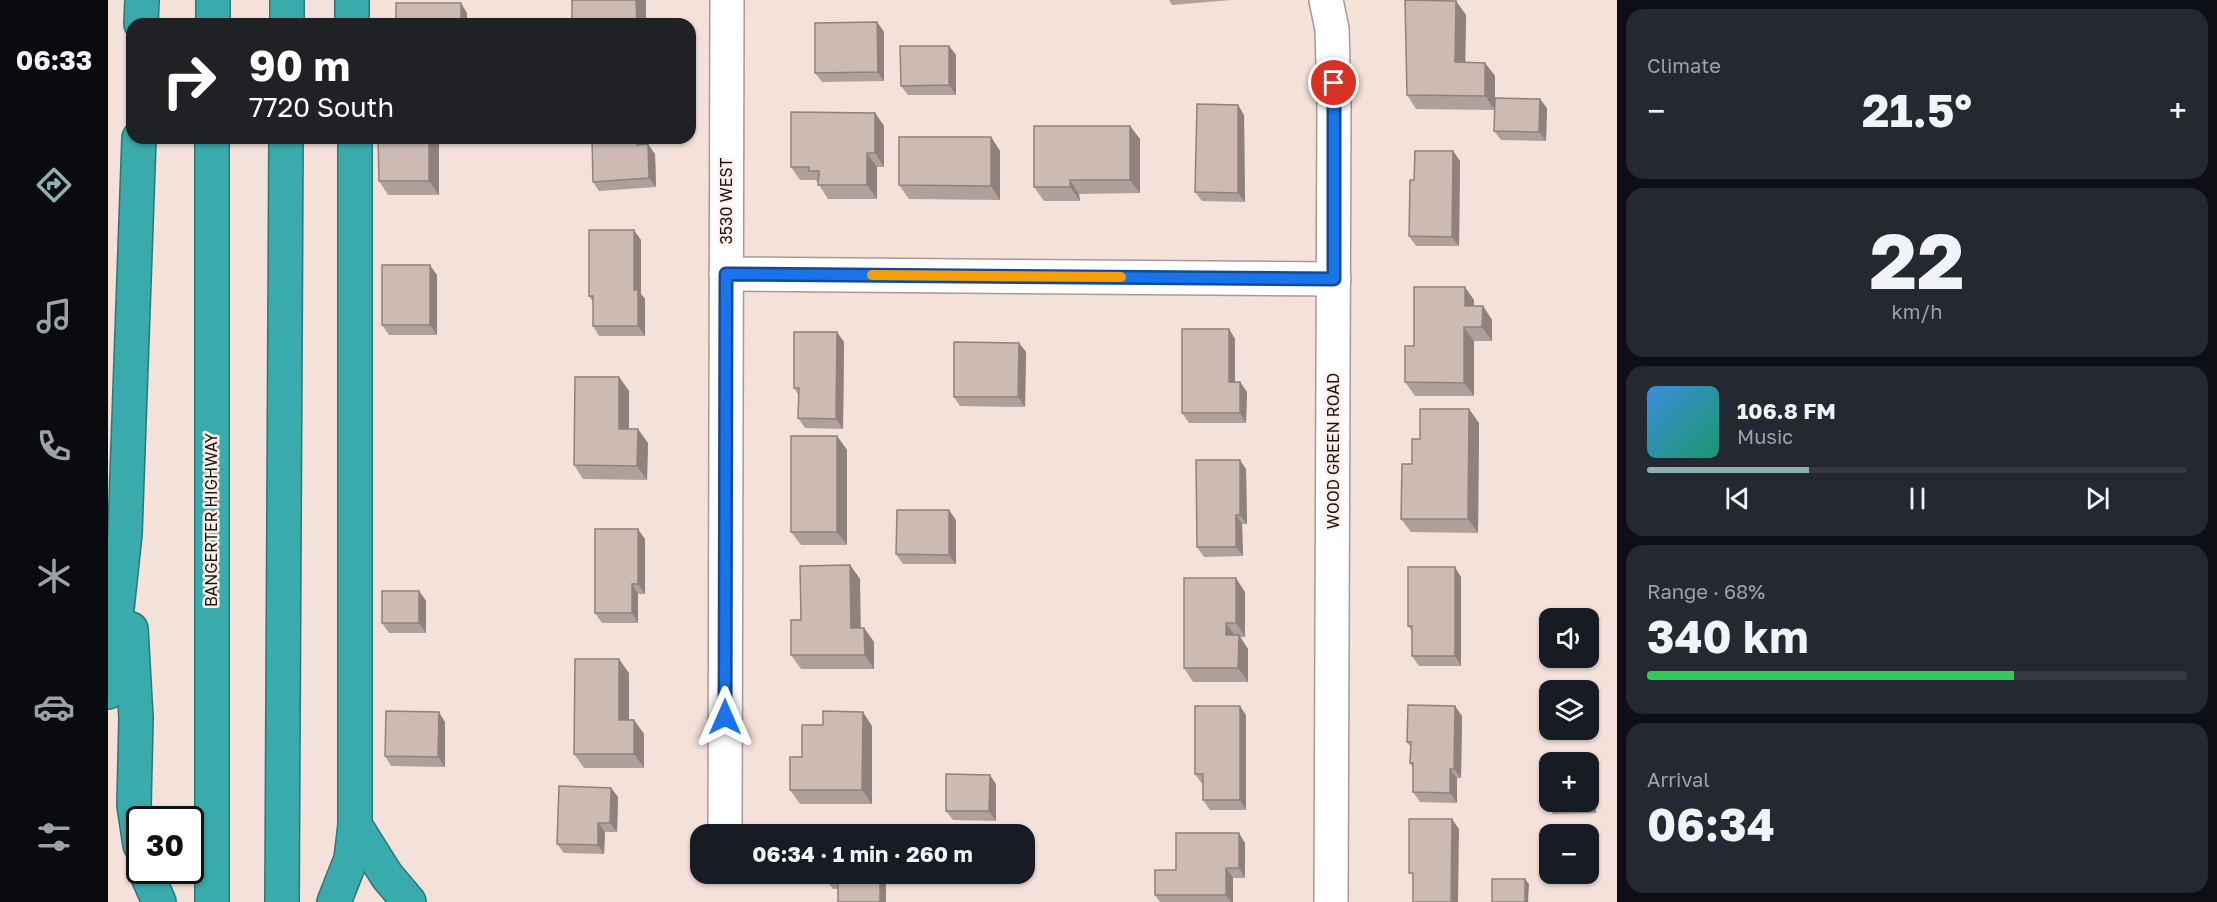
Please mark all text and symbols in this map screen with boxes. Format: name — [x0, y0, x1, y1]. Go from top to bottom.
text: 90 m — [249, 40, 350, 90]
icon: right — [150, 42, 228, 120]
text: 06:33 — [16, 44, 92, 76]
text: Climate — [1647, 53, 1721, 77]
pin — [1308, 57, 1359, 108]
icon: arrive — [1317, 66, 1350, 99]
text: 21.5° — [1862, 83, 1972, 137]
text: 7720 South — [249, 91, 394, 123]
text: − — [1647, 91, 1665, 130]
text: + — [2169, 91, 2187, 130]
street label: 3530 WEST — [716, 157, 736, 245]
icon: directions — [33, 164, 75, 206]
text: 22 — [1869, 213, 1965, 306]
icon: music — [33, 295, 75, 337]
text: km/h — [1892, 299, 1942, 323]
street label: WOOD GREEN ROAD — [1323, 373, 1343, 529]
text: 106.8 FM — [1737, 397, 1836, 424]
text: Music — [1737, 424, 1793, 448]
icon: phone — [33, 425, 75, 467]
street label: BANGERTER HIGHWAY — [201, 432, 221, 607]
icon: previous — [1721, 482, 1754, 515]
icon: pause — [1901, 482, 1934, 515]
icon: next — [2081, 482, 2114, 515]
icon: climate — [33, 555, 75, 597]
text: Range · 68% — [1647, 579, 1765, 603]
map controls — [1539, 608, 1599, 884]
button: sound — [1539, 608, 1599, 668]
text: 340 km — [1647, 609, 1809, 663]
button: layers — [1539, 680, 1599, 740]
position arrow — [693, 685, 757, 749]
icon: car — [33, 686, 75, 728]
button: + — [1539, 752, 1599, 812]
text: Arrival — [1647, 767, 1710, 791]
text: 06:34 — [1647, 797, 1775, 851]
speed limit sign: 30 — [126, 806, 204, 884]
icon: filters — [33, 816, 75, 858]
button: − — [1539, 824, 1599, 884]
text: 06:34 · 1 min · 260 m — [752, 840, 973, 867]

